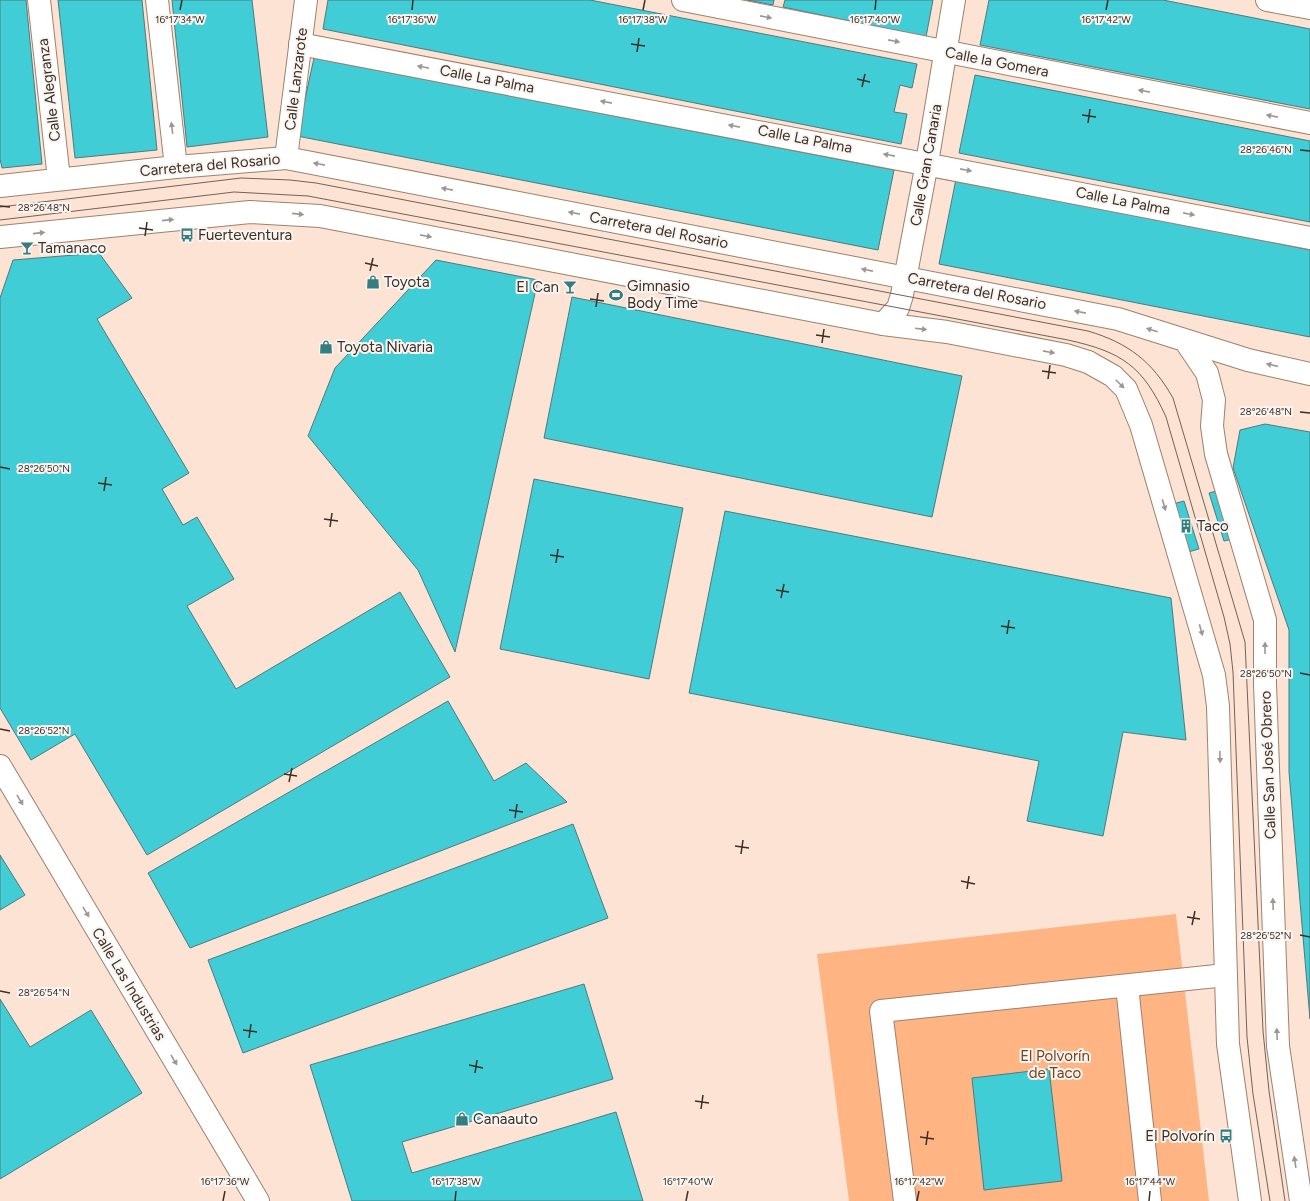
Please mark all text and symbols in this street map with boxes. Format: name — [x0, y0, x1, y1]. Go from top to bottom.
text: 16°17'34"W — [155, 13, 205, 26]
text: 16°17'36"W — [388, 13, 437, 26]
text: 16°17'38"W — [618, 13, 668, 26]
text: 16°17'40"W — [850, 13, 901, 26]
text: 16°17'42"W — [1081, 13, 1131, 26]
one-way arrow — [760, 14, 772, 20]
street label: Calle Lanzarote — [281, 27, 311, 131]
street label: Calle Alegranza — [34, 38, 64, 142]
one-way arrow — [888, 39, 900, 45]
street label: Calle la Gomera — [944, 43, 1050, 81]
street label: Calle La Palma — [438, 61, 536, 97]
one-way arrow — [417, 64, 429, 70]
one-way arrow — [1138, 87, 1150, 93]
one-way arrow — [600, 98, 612, 104]
street label: Calle Gran Canaria — [906, 102, 946, 228]
one-way arrow — [1266, 113, 1278, 119]
street label: Calle La Palma — [756, 121, 854, 157]
one-way arrow — [168, 122, 175, 134]
one-way arrow — [728, 123, 740, 129]
text: 28°26'46"N — [1240, 143, 1292, 156]
street label: Carretera del Rosario — [139, 150, 281, 180]
one-way arrow — [883, 152, 895, 158]
one-way arrow — [313, 161, 325, 167]
one-way arrow — [959, 168, 972, 174]
street label: Calle La Palma — [1074, 183, 1172, 219]
one-way arrow — [441, 186, 453, 192]
text: 28°26'48"N — [18, 201, 70, 214]
street label: Carretera del Rosario — [588, 208, 730, 252]
one-way arrow — [568, 210, 581, 216]
one-way arrow — [292, 211, 304, 217]
one-way arrow — [1183, 211, 1195, 217]
one-way arrow — [162, 217, 174, 224]
place label: Fuerteventura — [198, 226, 292, 244]
bus stop icon: Fuerteventura — [179, 227, 195, 243]
one-way arrow — [33, 230, 45, 237]
one-way arrow — [420, 233, 432, 239]
place label: Tamanaco — [38, 239, 107, 257]
bar icon: Tamanaco — [19, 240, 35, 256]
one-way arrow — [861, 266, 873, 272]
street label: Carretera del Rosario — [906, 269, 1048, 313]
place label: Toyota — [384, 273, 430, 291]
shop icon: Toyota — [365, 274, 381, 290]
place label: Gimnasio Body Time — [627, 277, 698, 312]
place label: El Can — [516, 278, 559, 296]
bar icon: El Can — [562, 279, 578, 295]
sports icon: Gimnasio Body Time — [608, 287, 624, 303]
one-way arrow — [1073, 308, 1086, 314]
one-way arrow — [915, 326, 927, 332]
one-way arrow — [1146, 327, 1158, 333]
place label: Toyota Nivaria — [337, 338, 433, 356]
shop icon: Toyota Nivaria — [318, 339, 334, 355]
one-way arrow — [1043, 349, 1055, 355]
one-way arrow — [1266, 362, 1278, 368]
one-way arrow — [1115, 379, 1125, 389]
text: 28°26'48"N — [1240, 405, 1292, 418]
text: 28°26'50"N — [18, 462, 70, 475]
one-way arrow — [1161, 499, 1167, 511]
place label: Taco — [1197, 517, 1229, 535]
building icon: Taco — [1178, 518, 1194, 534]
one-way arrow — [1198, 624, 1204, 636]
one-way arrow — [1262, 641, 1268, 654]
text: 28°26'50"N — [1240, 667, 1292, 680]
street label: Calle San José Obrero — [1256, 690, 1280, 840]
text: 28°26'52"N — [19, 724, 69, 737]
one-way arrow — [1217, 751, 1223, 764]
one-way arrow — [16, 794, 23, 806]
one-way arrow — [1270, 897, 1276, 910]
one-way arrow — [83, 906, 90, 918]
street label: Calle Las Industrias — [88, 924, 170, 1044]
text: 28°26'52"N — [1241, 929, 1291, 942]
text: 28°26'54"N — [18, 986, 70, 999]
one-way arrow — [1274, 1027, 1280, 1040]
park label: El Polvorín de Taco — [1020, 1047, 1090, 1082]
one-way arrow — [170, 1055, 178, 1065]
place label: Canaauto — [473, 1110, 538, 1128]
shop icon: Canaauto — [454, 1111, 470, 1127]
place label: El Polvorín — [1145, 1127, 1215, 1145]
bus stop icon: El Polvorín — [1218, 1128, 1234, 1144]
one-way arrow — [1292, 1156, 1298, 1169]
text: 16°17'36"W — [201, 1175, 250, 1188]
text: 16°17'38"W — [431, 1175, 481, 1188]
text: 16°17'40"W — [663, 1175, 714, 1188]
text: 16°17'42"W — [894, 1175, 944, 1188]
text: 16°17'44"W — [1125, 1175, 1175, 1188]

